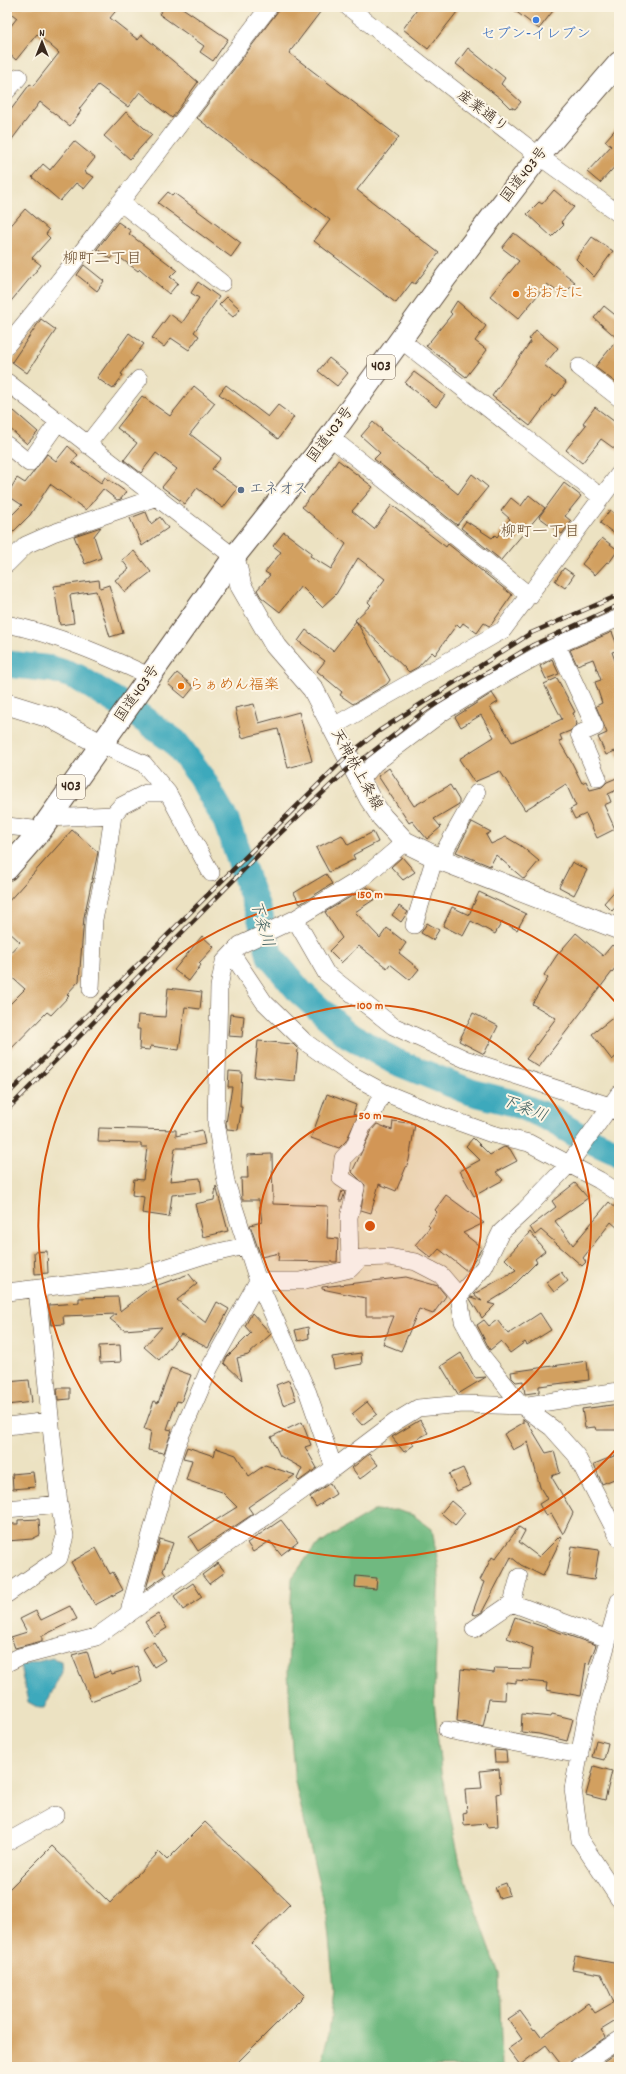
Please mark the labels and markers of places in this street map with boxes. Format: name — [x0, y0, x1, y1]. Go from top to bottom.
marker: セブン-イレブン — [531, 15, 541, 25]
place label: セブン-イレブン — [481, 24, 591, 46]
place label: おおたに — [524, 283, 584, 305]
marker: おおたに — [511, 289, 521, 299]
place label: エネオス — [249, 479, 308, 501]
marker: エネオス — [236, 485, 246, 495]
place label: らぁめん福楽 — [189, 675, 279, 697]
marker: らぁめん福楽 — [176, 681, 186, 691]
centre of rings — [363, 1219, 377, 1233]

